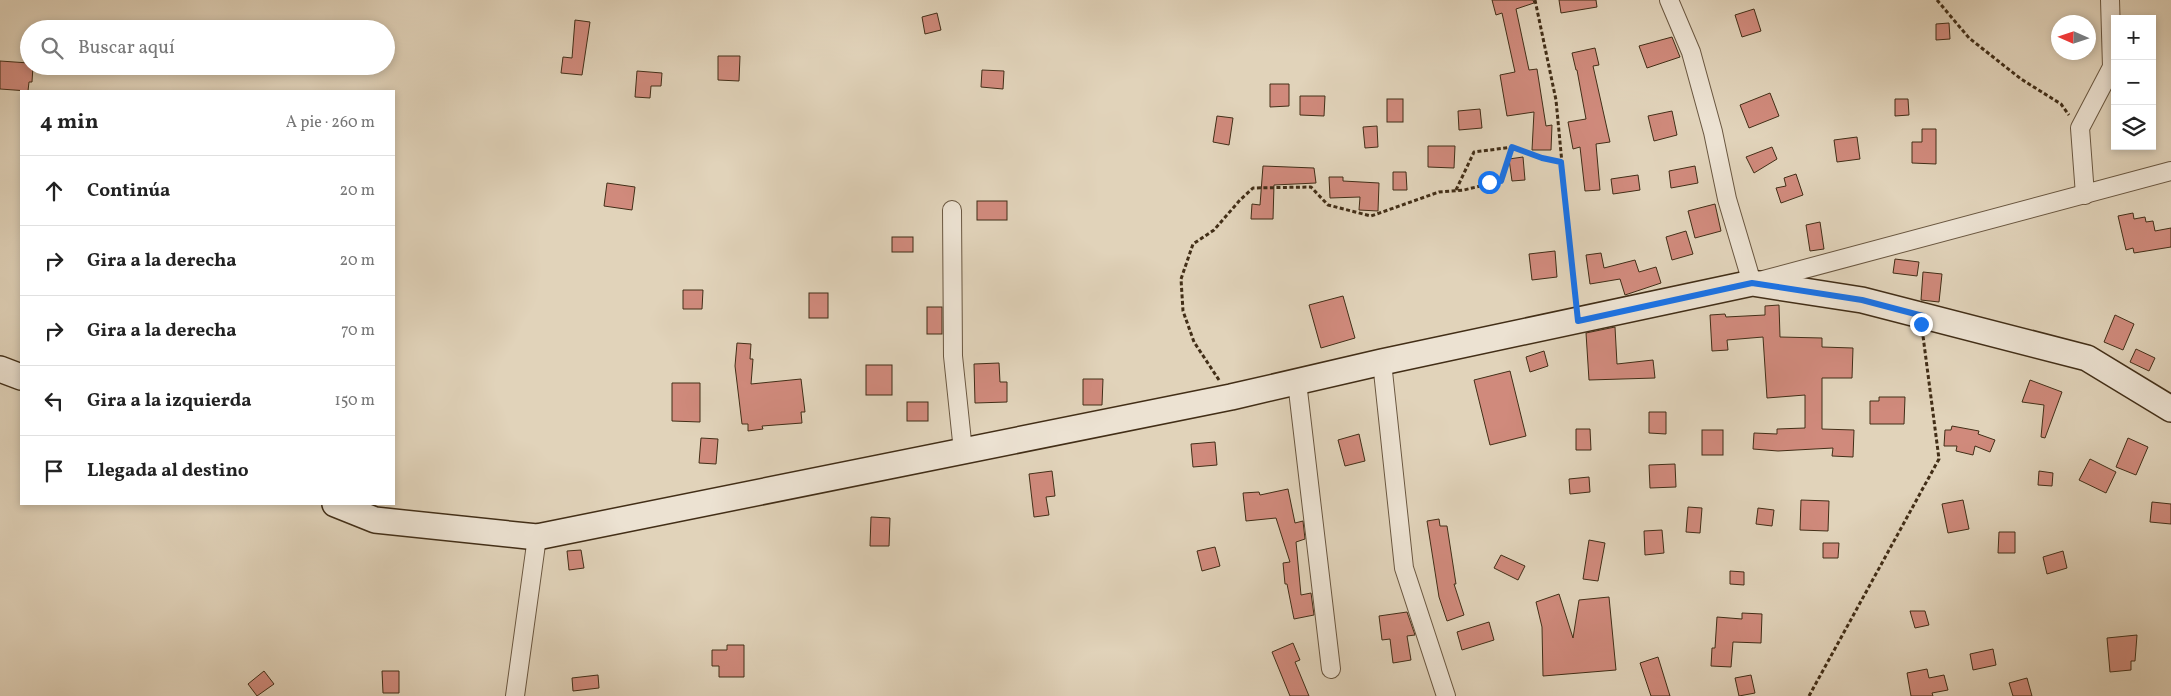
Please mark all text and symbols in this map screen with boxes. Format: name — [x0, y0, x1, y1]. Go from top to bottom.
north arrow — [2051, 15, 2096, 60]
map controls — [2111, 15, 2156, 150]
button: + — [2111, 15, 2156, 60]
search box — [20, 20, 395, 75]
icon: search — [38, 34, 66, 62]
text: Buscar aquí — [78, 35, 175, 61]
button: − — [2111, 60, 2156, 105]
button: layers — [2111, 105, 2156, 150]
text: 4 min — [40, 108, 99, 137]
text: A pie · 260 m — [286, 112, 375, 134]
route start — [1478, 171, 1501, 194]
icon: ahead — [40, 177, 68, 205]
text: Continúa — [87, 178, 170, 204]
text: 20 m — [340, 180, 375, 202]
icon: right — [40, 247, 68, 275]
text: Gira a la derecha — [87, 248, 237, 274]
text: 20 m — [340, 250, 375, 272]
route end — [1910, 313, 1933, 336]
icon: right — [40, 317, 68, 345]
text: Gira a la derecha — [87, 318, 237, 344]
text: 70 m — [341, 320, 375, 342]
icon: left — [40, 387, 68, 415]
text: Gira a la izquierda — [87, 388, 252, 414]
text: 150 m — [334, 390, 375, 412]
icon: arrive — [40, 457, 68, 485]
text: Llegada al destino — [87, 458, 249, 484]

